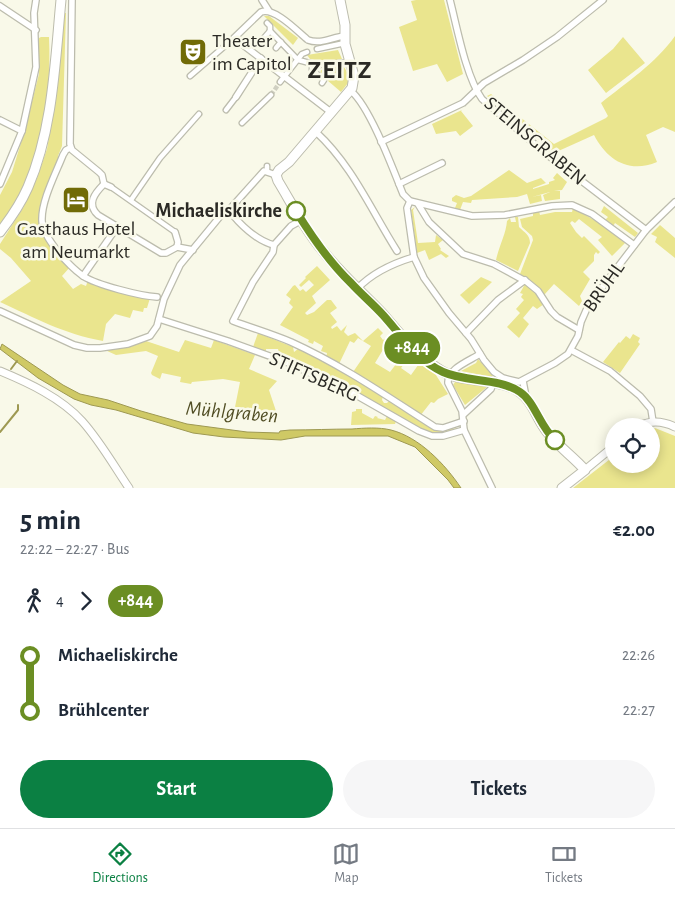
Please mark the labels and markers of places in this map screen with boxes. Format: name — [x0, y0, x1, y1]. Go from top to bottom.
place label: Theater im Capitol — [212, 31, 292, 74]
theatre icon: Theater im Capitol — [178, 37, 208, 67]
hotel icon: Gasthaus Hotel am Neumarkt — [61, 185, 91, 215]
place label: Michaeliskirche — [156, 201, 282, 221]
marker: Michaeliskirche — [286, 201, 306, 221]
place label: Gasthaus Hotel am Neumarkt — [17, 219, 135, 262]
unlabelled marker — [545, 430, 565, 450]

